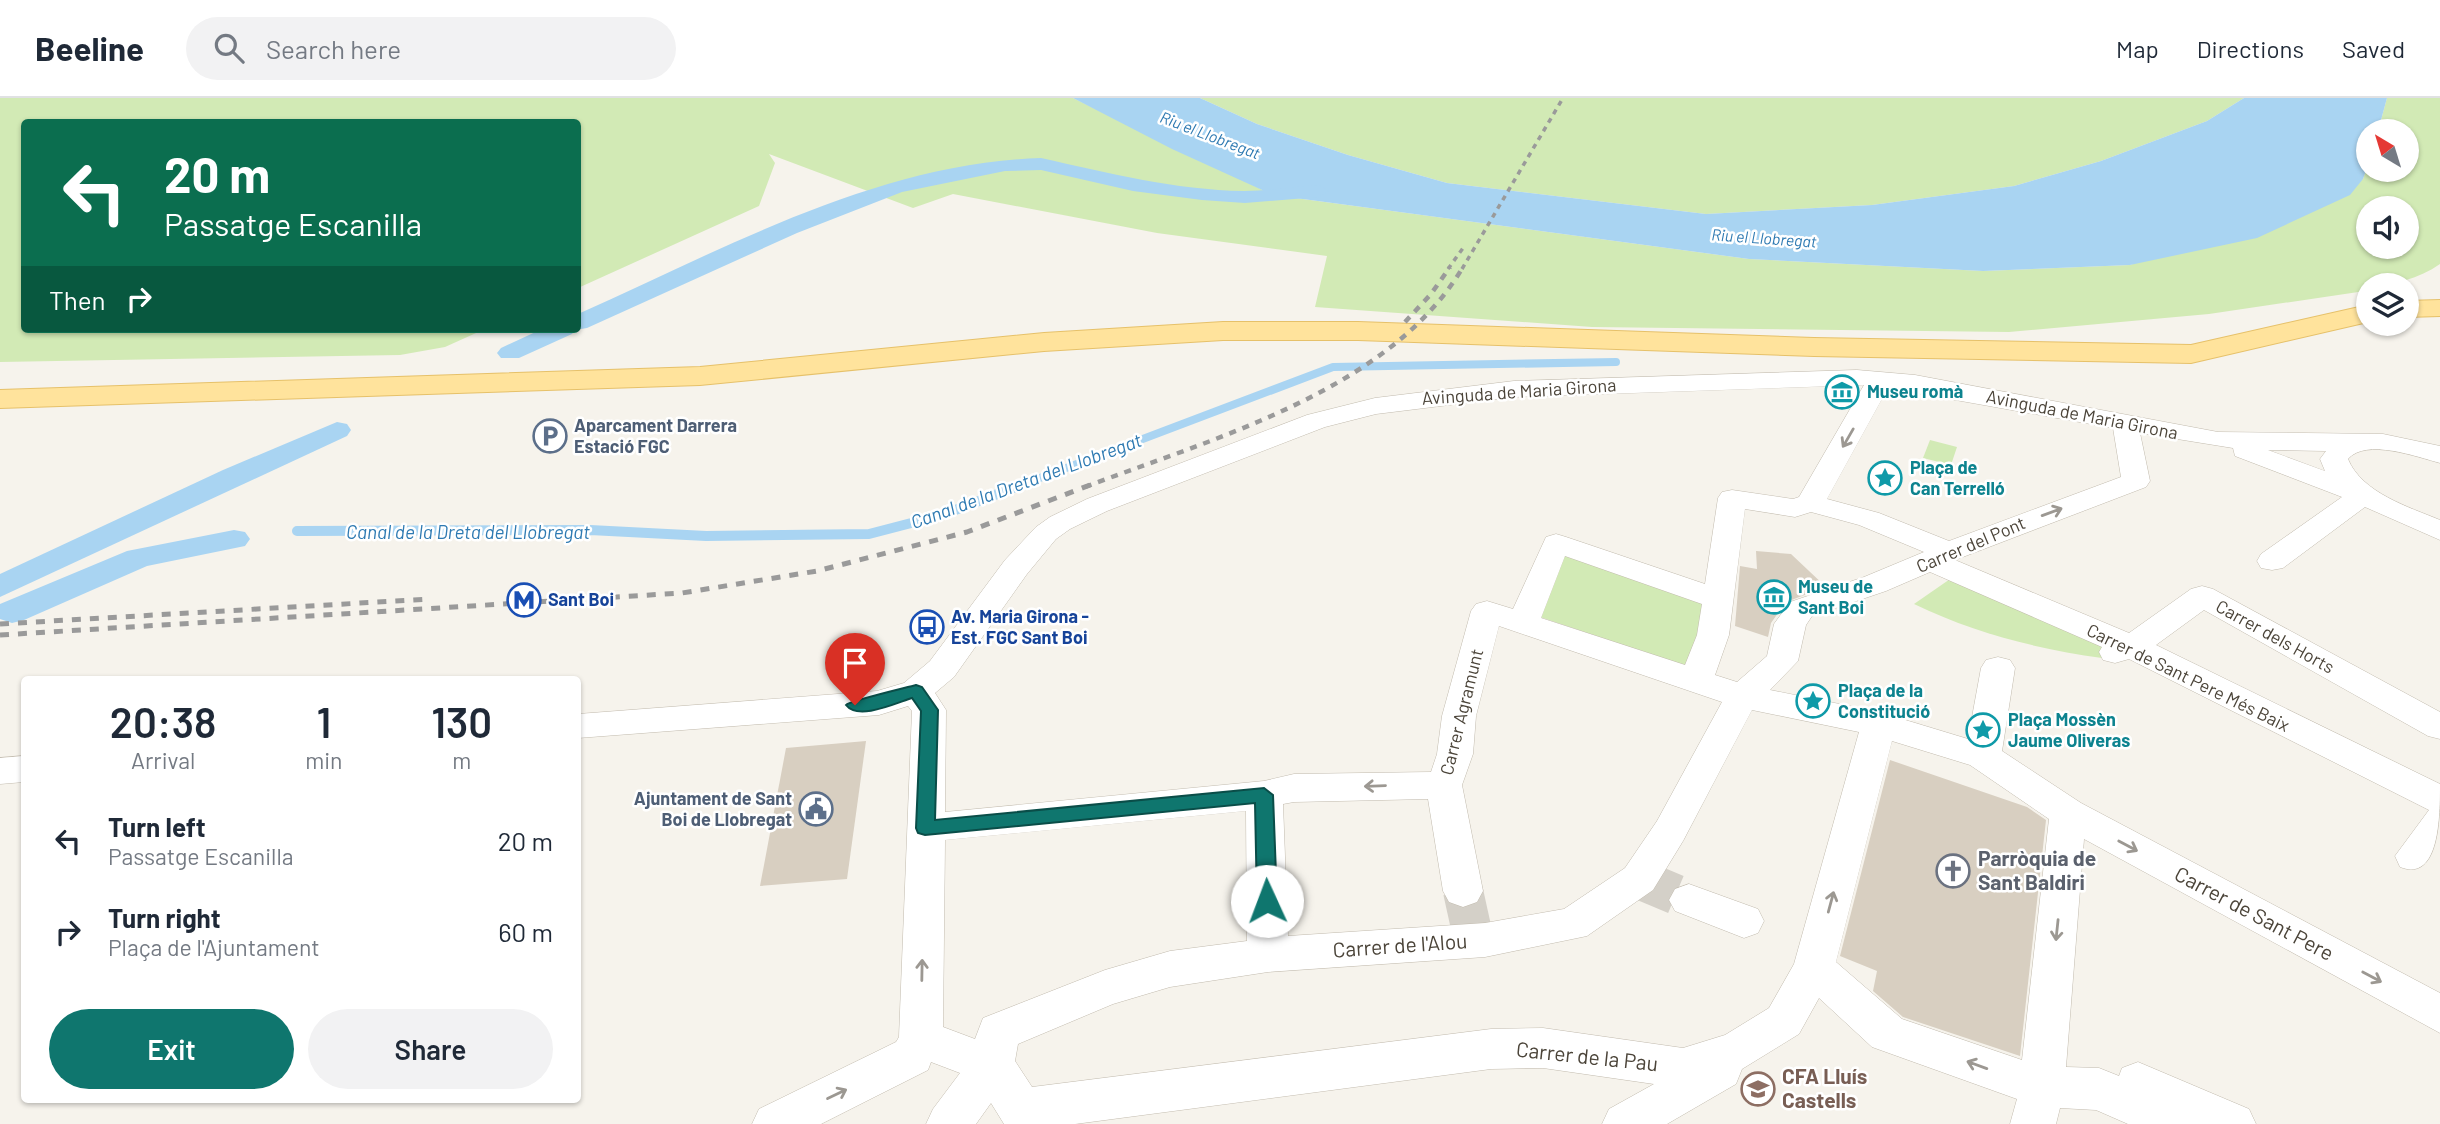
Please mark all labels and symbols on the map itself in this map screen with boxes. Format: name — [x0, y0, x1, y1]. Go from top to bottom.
water label: Riu el Llobregat — [1158, 107, 1263, 162]
north arrow — [2356, 119, 2418, 182]
water label: Riu el Llobregat — [1711, 224, 1818, 251]
street label: Avinguda de Maria Girona — [1421, 373, 1617, 409]
museum icon: Museu romà — [1823, 373, 1861, 411]
place label: Museu romà — [1867, 380, 1963, 402]
street label: Avinguda de Maria Girona — [1984, 385, 2180, 443]
place label: Aparcament Darrera Estació FGC — [574, 414, 737, 457]
parking icon: Aparcament Darrera Estació FGC — [531, 417, 569, 455]
one-way arrow — [1841, 427, 1855, 447]
water label: Canal de la Dreta del Llobregat — [907, 428, 1145, 533]
place label: Plaça de Can Terrelló — [1910, 456, 2005, 499]
place icon: Plaça de Can Terrelló — [1866, 459, 1904, 497]
one-way arrow — [2040, 505, 2062, 517]
street label: Carrer del Pont — [1913, 511, 2028, 577]
water label: Canal de la Dreta del Llobregat — [346, 520, 590, 543]
place label: Museu de Sant Boi — [1798, 575, 1873, 618]
museum icon: Museu de Sant Boi — [1755, 578, 1793, 616]
metro station icon: Sant Boi — [505, 581, 543, 619]
place label: Sant Boi — [548, 588, 614, 610]
street label: Carrer dels Horts — [2212, 594, 2339, 678]
place label: Av. Maria Girona - Est. FGC Sant Boi — [951, 605, 1089, 648]
bus stop icon: Av. Maria Girona - Est. FGC Sant Boi — [908, 608, 946, 646]
street label: Carrer de Sant Pere Més Baix — [2083, 618, 2294, 736]
pin — [825, 633, 885, 705]
street label: Carrer Agramunt — [1435, 646, 1487, 777]
place label: Plaça de la Constitució — [1838, 679, 1930, 722]
place icon: Plaça de la Constitució — [1794, 682, 1832, 720]
place label: Plaça Mossèn Jaume Oliveras — [2008, 708, 2130, 751]
place icon: Plaça Mossèn Jaume Oliveras — [1964, 711, 2002, 749]
one-way arrow — [1364, 780, 1387, 793]
place label: Ajuntament de Sant Boi de Llobregat — [634, 787, 792, 830]
public building icon: Ajuntament de Sant Boi de Llobregat — [797, 790, 835, 828]
one-way arrow — [2118, 839, 2138, 853]
place label: Parròquia de Sant Baldiri — [1978, 845, 2096, 894]
church icon: Parròquia de Sant Baldiri — [1934, 852, 1972, 890]
street label: Carrer de Sant Pere — [2171, 860, 2338, 965]
position arrow — [1230, 864, 1304, 938]
one-way arrow — [1825, 891, 1838, 914]
one-way arrow — [2050, 918, 2063, 941]
street label: Carrer de l'Alou — [1332, 927, 1468, 962]
one-way arrow — [916, 959, 929, 982]
one-way arrow — [2361, 971, 2382, 984]
street label: Carrer de la Pau — [1515, 1036, 1659, 1075]
one-way arrow — [1967, 1057, 1989, 1070]
place label: CFA Lluís Castells — [1782, 1063, 1867, 1112]
school or university icon: CFA Lluís Castells — [1739, 1070, 1777, 1108]
one-way arrow — [826, 1086, 847, 1100]

